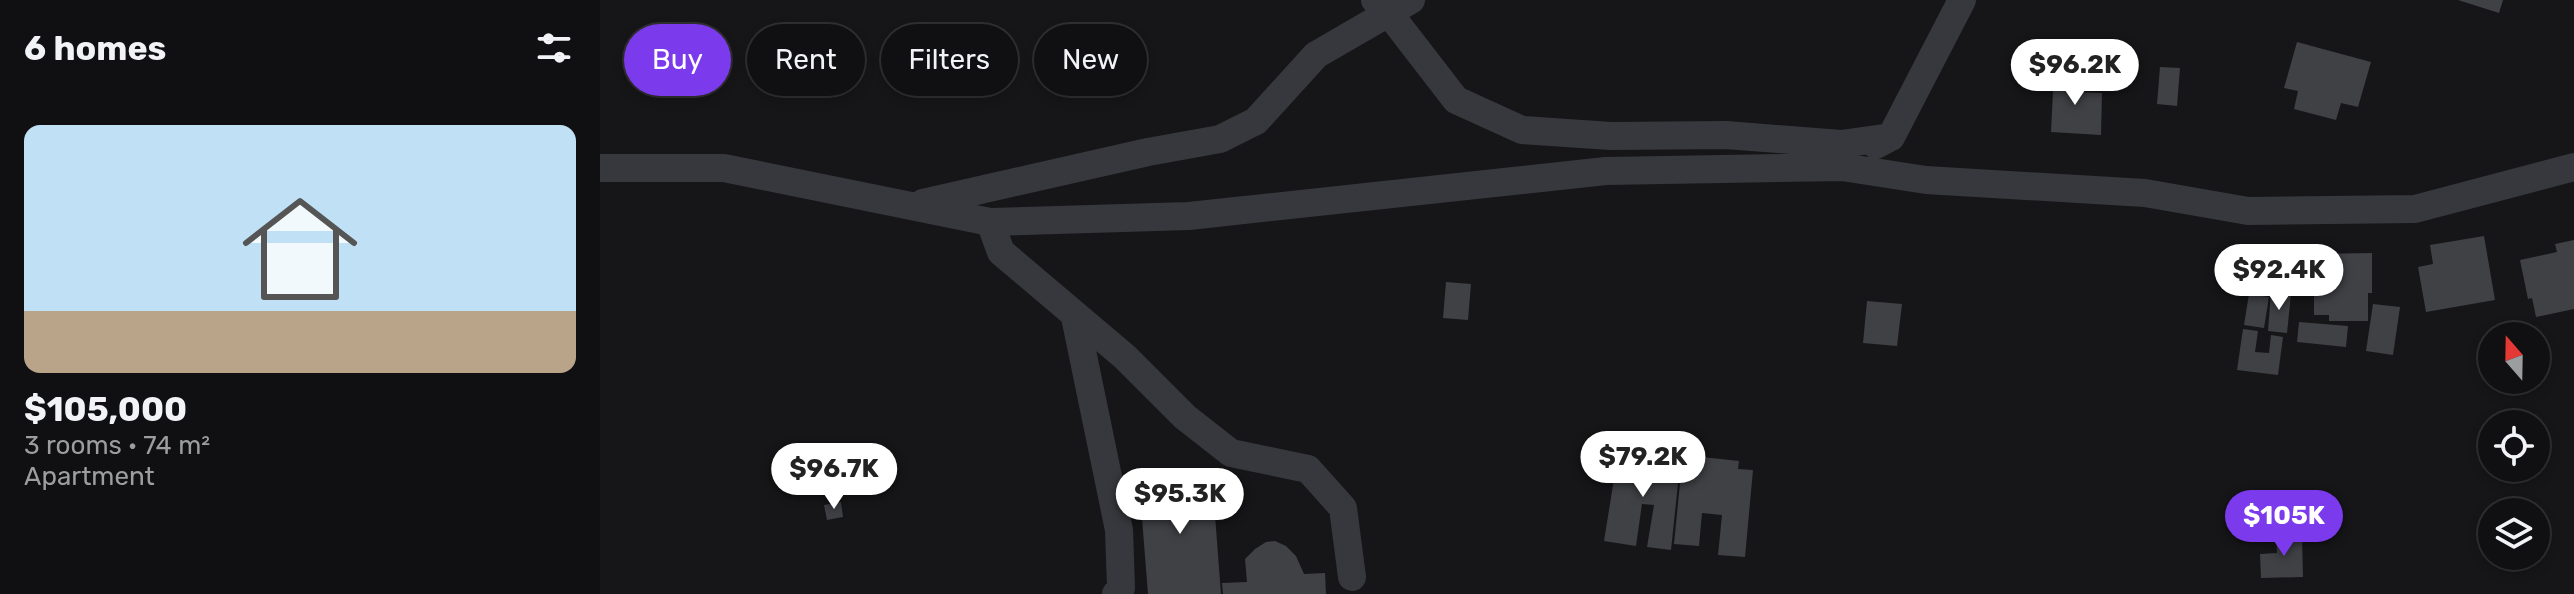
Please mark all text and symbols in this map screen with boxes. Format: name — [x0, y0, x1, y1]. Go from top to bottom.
chip: Buy — [624, 24, 731, 96]
chip: Rent — [747, 24, 865, 96]
chip: Filters — [881, 24, 1018, 96]
chip: New — [1034, 24, 1147, 96]
icon: filters — [532, 26, 576, 70]
text: 6 homes — [24, 28, 166, 69]
pin: $96.2K — [2010, 39, 2140, 107]
text: $96.2K — [2029, 49, 2121, 80]
icon: home — [228, 177, 372, 321]
pin: $92.4K — [2214, 244, 2344, 312]
text: $92.4K — [2232, 254, 2326, 285]
north arrow — [2478, 322, 2550, 394]
map controls — [2478, 322, 2550, 570]
text: $105,000 — [24, 389, 187, 430]
button: locate — [2478, 410, 2550, 482]
text: 3 rooms · 74 m² — [24, 430, 210, 461]
pin: $79.2K — [1578, 431, 1708, 499]
text: $79.2K — [1598, 441, 1688, 472]
pin: $96.7K — [769, 443, 899, 511]
text: $96.7K — [789, 453, 879, 484]
text: Apartment — [24, 461, 155, 492]
pin: $95.3K — [1115, 468, 1245, 536]
text: $95.3K — [1134, 478, 1226, 509]
pin: $105K — [2228, 490, 2340, 558]
button: layers — [2478, 498, 2550, 570]
text: $105K — [2243, 500, 2325, 531]

